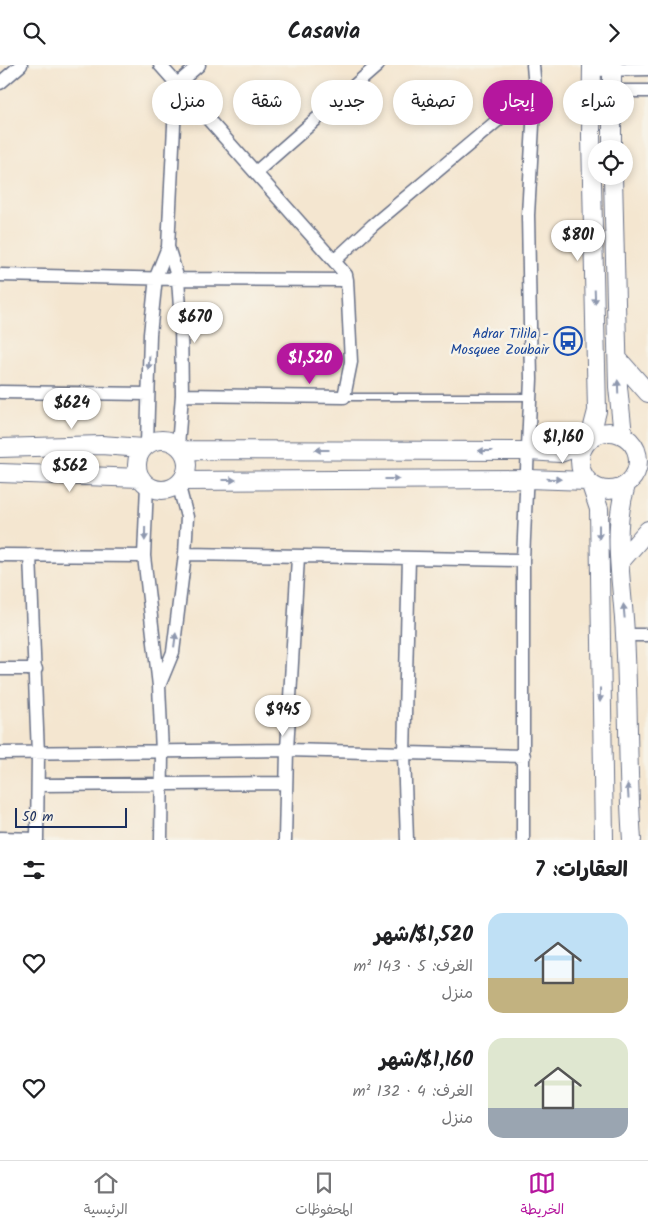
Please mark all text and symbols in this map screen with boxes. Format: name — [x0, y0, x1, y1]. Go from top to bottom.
text: Casavia — [288, 15, 360, 50]
icon: search — [20, 19, 48, 47]
icon: forward — [600, 19, 628, 47]
chip: منزل — [152, 80, 223, 125]
chip: شقة — [233, 80, 301, 125]
chip: جديد — [311, 80, 383, 125]
chip: تصفية — [393, 80, 473, 125]
chip: إيجار — [483, 80, 553, 125]
chip: شراء — [563, 80, 634, 125]
map controls — [588, 140, 633, 185]
button: locate — [588, 140, 633, 185]
pin: $801 — [548, 219, 608, 262]
text: $801 — [562, 223, 594, 248]
one-way arrow — [592, 289, 600, 305]
pin: $670 — [165, 301, 225, 344]
text: $670 — [178, 305, 212, 330]
place label: Adrar Tilila - Mosquee Zoubair — [450, 323, 550, 361]
bus stop icon: Adrar Tilila - Mosquee Zoubair — [553, 326, 583, 356]
pin: $1,520 — [269, 343, 351, 385]
text: $1,520 — [288, 346, 332, 371]
one-way arrow — [145, 355, 153, 371]
one-way arrow — [614, 379, 622, 395]
pin: $624 — [42, 387, 102, 430]
text: $624 — [54, 391, 90, 416]
pin: $1,160 — [522, 421, 604, 464]
text: $1,160 — [543, 425, 583, 450]
one-way arrow — [314, 446, 330, 454]
one-way arrow — [477, 447, 493, 455]
pin: $562 — [40, 451, 100, 493]
text: $562 — [52, 454, 88, 479]
one-way arrow — [384, 475, 400, 483]
one-way arrow — [222, 476, 238, 484]
one-way arrow — [547, 476, 563, 484]
one-way arrow — [595, 524, 603, 540]
one-way arrow — [140, 526, 148, 542]
one-way arrow — [619, 603, 627, 619]
one-way arrow — [171, 632, 179, 648]
one-way arrow — [596, 687, 604, 703]
pin: $945 — [253, 695, 313, 737]
text: $945 — [266, 698, 300, 723]
one-way arrow — [624, 783, 632, 799]
scale bar — [15, 805, 128, 828]
text: 50 m — [22, 806, 53, 828]
text: العقارات: 7 — [534, 854, 628, 887]
icon: filters — [20, 856, 48, 884]
text: $1,520/شهر — [374, 919, 473, 952]
icon: home — [528, 933, 588, 993]
icon: heart — [20, 949, 48, 977]
text: الغرف: 5 · 143 m² — [353, 954, 473, 979]
text: منزل — [441, 981, 473, 1006]
text: $1,160/شهر — [379, 1044, 473, 1077]
icon: home — [528, 1058, 588, 1118]
icon: heart — [20, 1074, 48, 1102]
text: الغرف: 4 · 132 m² — [353, 1079, 473, 1104]
text: منزل — [441, 1106, 473, 1131]
tab: الرئيسية — [84, 1169, 128, 1222]
tab: المحفوظات — [295, 1169, 353, 1222]
tab: الخريطة — [521, 1169, 564, 1222]

